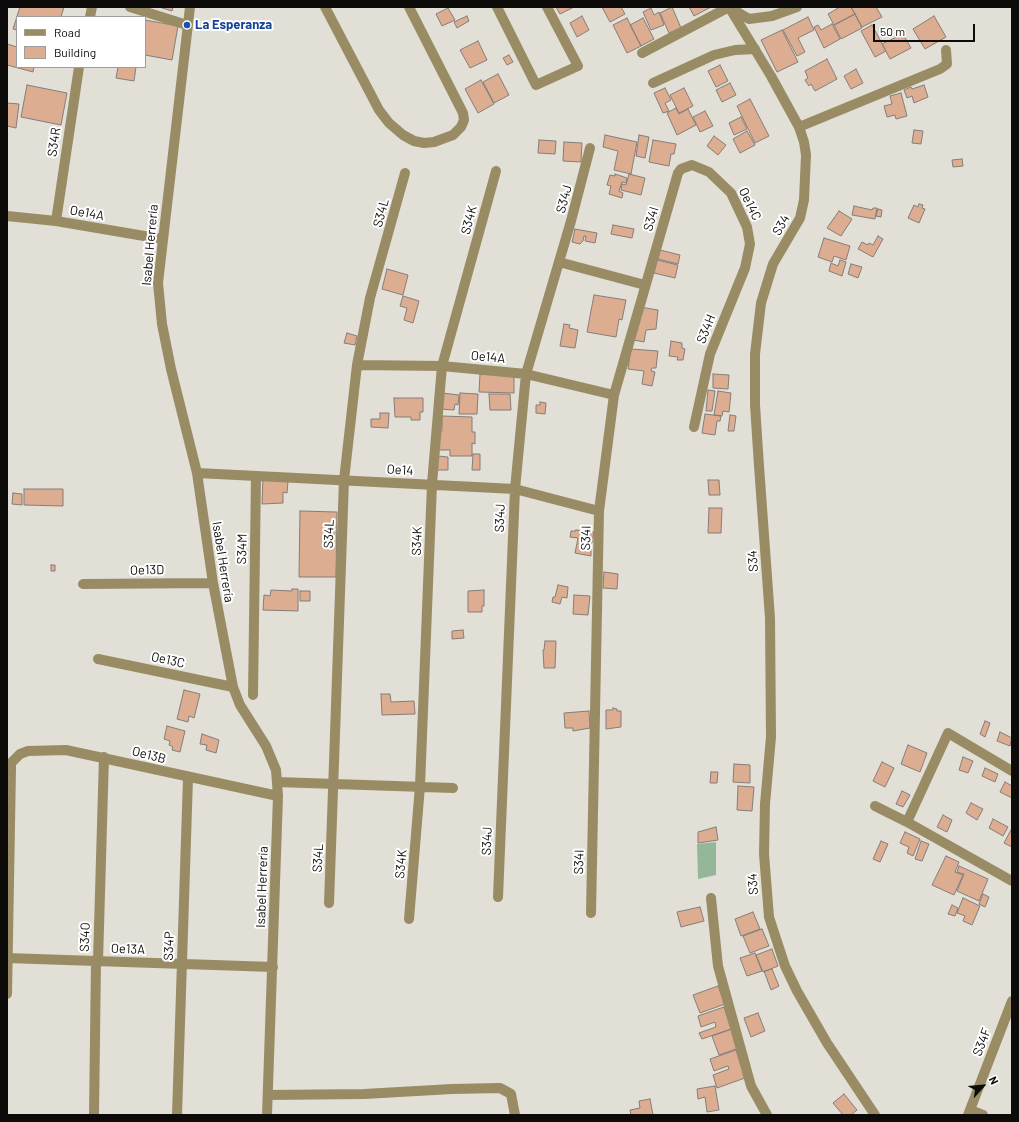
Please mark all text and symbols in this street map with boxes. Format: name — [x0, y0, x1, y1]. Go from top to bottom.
legend — [16, 16, 146, 68]
scale bar — [875, 16, 977, 42]
place label: La Esperanza — [195, 17, 272, 33]
marker: La Esperanza — [182, 20, 192, 30]
text: 50 m — [880, 24, 905, 38]
text: Road — [54, 25, 81, 39]
text: Building — [54, 45, 96, 59]
street label: S34R — [44, 126, 64, 158]
street label: S34J — [553, 183, 575, 215]
street label: Oe14C — [735, 185, 765, 223]
street label: S34L — [370, 197, 392, 229]
street label: Oe14A — [69, 202, 105, 224]
street label: Isabel Herrería — [139, 204, 161, 286]
street label: S34K — [458, 204, 480, 236]
street label: S34I — [640, 205, 662, 233]
street label: S34 — [769, 212, 793, 238]
street label: S34H — [693, 312, 719, 346]
street label: Oe14A — [470, 348, 506, 366]
street label: Oe14 — [386, 462, 414, 478]
street label: S34J — [492, 503, 508, 533]
street label: S34L — [321, 519, 337, 549]
street label: Isabel Herrería — [209, 520, 237, 604]
street label: S34I — [578, 525, 594, 551]
street label: S34K — [409, 526, 425, 556]
street label: S34M — [234, 533, 250, 565]
street label: S34 — [744, 550, 762, 572]
street label: Oe13D — [130, 562, 164, 578]
street label: Oe13C — [150, 649, 186, 671]
street label: Oe13B — [130, 743, 168, 767]
street label: S34J — [479, 826, 495, 856]
street label: S34L — [309, 843, 327, 873]
street label: Isabel Herrería — [253, 846, 271, 928]
street label: S34K — [392, 849, 410, 879]
street label: S34I — [571, 849, 587, 875]
street label: S34 — [744, 873, 762, 895]
street label: S34O — [77, 922, 93, 952]
street label: S34P — [161, 931, 177, 961]
street label: Oe13A — [111, 941, 145, 957]
street label: S34F — [970, 1026, 994, 1058]
north arrow — [963, 1066, 1003, 1106]
text: N — [987, 1074, 1002, 1087]

